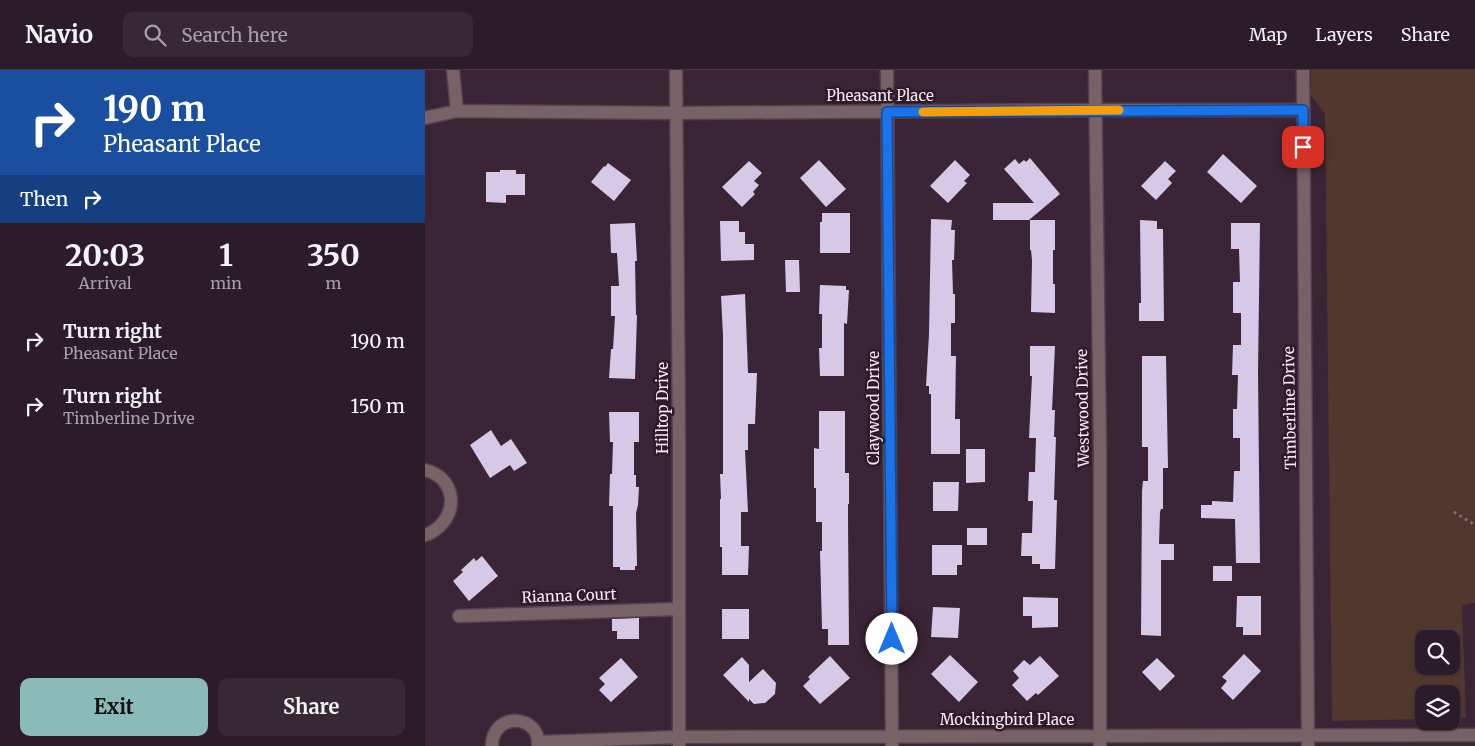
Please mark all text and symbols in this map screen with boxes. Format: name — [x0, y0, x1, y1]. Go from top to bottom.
search box — [123, 12, 473, 57]
text: Navio — [25, 19, 93, 50]
icon: search — [141, 21, 169, 49]
text: Search here — [181, 23, 288, 47]
text: Map — [1249, 23, 1287, 46]
text: Layers — [1315, 23, 1373, 46]
text: Share — [1401, 23, 1450, 46]
street label: Pheasant Place — [826, 86, 934, 105]
text: 190 m — [103, 87, 206, 131]
icon: right — [20, 90, 85, 155]
pin — [1282, 126, 1324, 168]
text: Pheasant Place — [103, 130, 261, 158]
icon: arrive — [1289, 133, 1317, 161]
icon: right — [78, 185, 106, 213]
text: Then — [20, 187, 68, 211]
text: 20:03 — [65, 236, 145, 274]
text: 1 — [219, 236, 233, 274]
text: 350 — [307, 236, 360, 274]
text: Arrival — [78, 273, 132, 293]
text: min — [210, 273, 242, 293]
text: m — [325, 273, 341, 293]
text: Turn right — [63, 319, 162, 343]
icon: right — [20, 327, 48, 355]
text: 190 m — [350, 329, 405, 353]
text: Pheasant Place — [63, 343, 178, 363]
street label: Timberline Drive — [1279, 346, 1300, 470]
street label: Westwood Drive — [1072, 349, 1093, 468]
street label: Claywood Drive — [864, 351, 883, 465]
street label: Hilltop Drive — [653, 362, 672, 454]
text: Turn right — [63, 384, 162, 408]
icon: right — [20, 392, 48, 420]
text: 150 m — [351, 394, 405, 418]
text: Timberline Drive — [63, 408, 195, 428]
street label: Rianna Court — [521, 584, 617, 607]
position arrow — [865, 612, 917, 664]
map controls — [1415, 630, 1460, 730]
button: search — [1415, 630, 1460, 675]
button: Exit — [20, 678, 208, 736]
button: Share — [218, 678, 405, 736]
button: layers — [1415, 685, 1460, 730]
street label: Mockingbird Place — [940, 710, 1075, 729]

